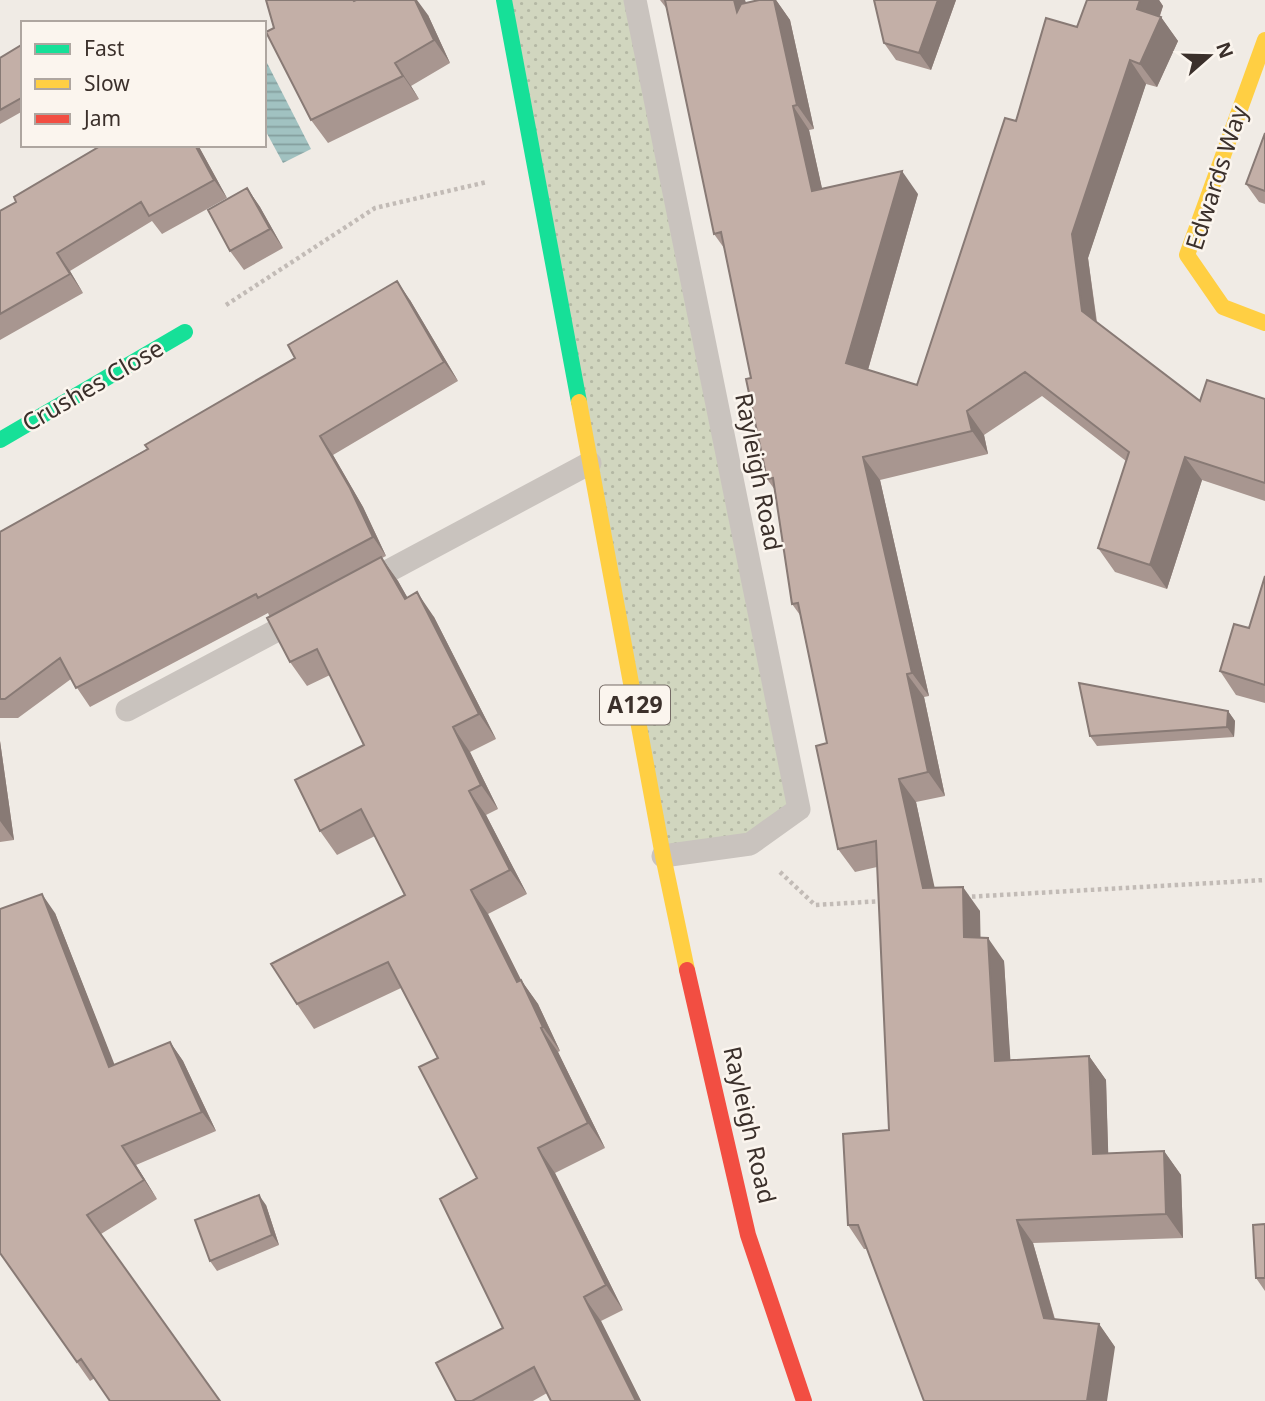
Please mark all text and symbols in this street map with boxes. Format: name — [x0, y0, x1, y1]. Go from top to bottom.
legend — [21, 21, 266, 147]
north arrow — [1174, 21, 1244, 91]
text: Fast — [84, 34, 125, 62]
text: N — [1210, 38, 1240, 62]
text: Slow — [84, 69, 130, 97]
street label: Edwards Way — [1177, 100, 1255, 254]
text: Jam — [82, 104, 121, 132]
street label: Crushes Close — [15, 331, 169, 439]
street label: Rayleigh Road — [728, 390, 791, 553]
road number: A129 — [600, 685, 670, 724]
street label: Rayleigh Road — [716, 1043, 785, 1206]

